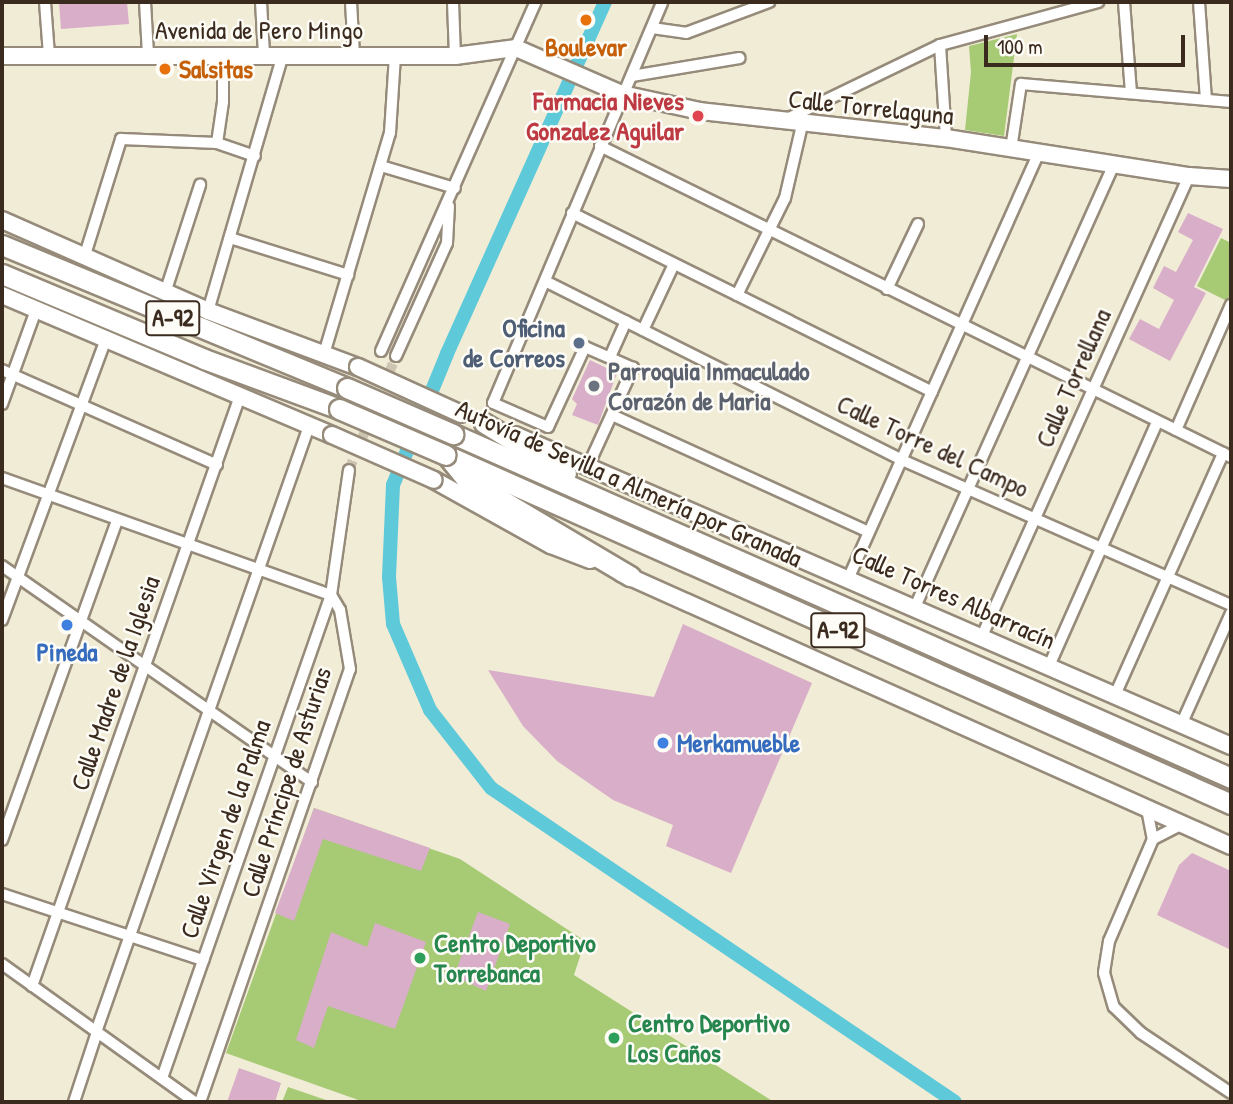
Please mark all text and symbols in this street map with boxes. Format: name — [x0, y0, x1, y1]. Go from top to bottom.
marker: Boulevar — [578, 12, 594, 28]
street label: Avenida de Pero Mingo — [155, 14, 363, 46]
scale bar — [988, 21, 1189, 65]
place label: Boulevar — [545, 31, 627, 63]
text: 100 m — [997, 32, 1043, 61]
place label: Salsitas — [179, 53, 253, 85]
marker: Salsitas — [157, 61, 173, 77]
street label: Calle Torrelaguna — [787, 83, 955, 131]
place label: Farmacia Nieves Gonzalez Aguilar — [526, 85, 684, 146]
marker: Farmacia Nieves Gonzalez Aguilar — [690, 108, 706, 124]
road number: A-92 — [145, 298, 201, 338]
street label: Calle Torrellana — [1029, 304, 1117, 452]
place label: Oficina de Correos — [463, 312, 565, 374]
marker: Oficina de Correos — [571, 335, 587, 351]
place label: Parroquia Inmaculado Corazón de Maria — [608, 355, 810, 416]
marker: Parroquia Inmaculado Corazón de Maria — [586, 378, 602, 394]
street label: Calle Torre del Campo — [832, 388, 1034, 504]
street label: Autovía de Sevilla a Almería por Granada — [451, 392, 807, 574]
street label: Calle Torres Albarracín — [847, 538, 1061, 656]
street label: Calle Madre de la Iglesia — [64, 572, 166, 794]
road number: A-92 — [810, 610, 866, 650]
marker: Pineda — [59, 617, 75, 633]
place label: Pineda — [37, 636, 97, 668]
street label: Calle Príncipe de Asturias — [234, 663, 338, 901]
street label: Calle Virgen de la Palma — [173, 716, 277, 942]
place label: Merkamueble — [677, 727, 800, 759]
marker: Merkamueble — [655, 735, 671, 751]
place label: Centro Deportivo Torrebanca — [434, 927, 596, 988]
marker: Centro Deportivo Torrebanca — [412, 950, 428, 966]
place label: Centro Deportivo Los Caños — [628, 1007, 790, 1068]
marker: Centro Deportivo Los Caños — [606, 1030, 622, 1046]

